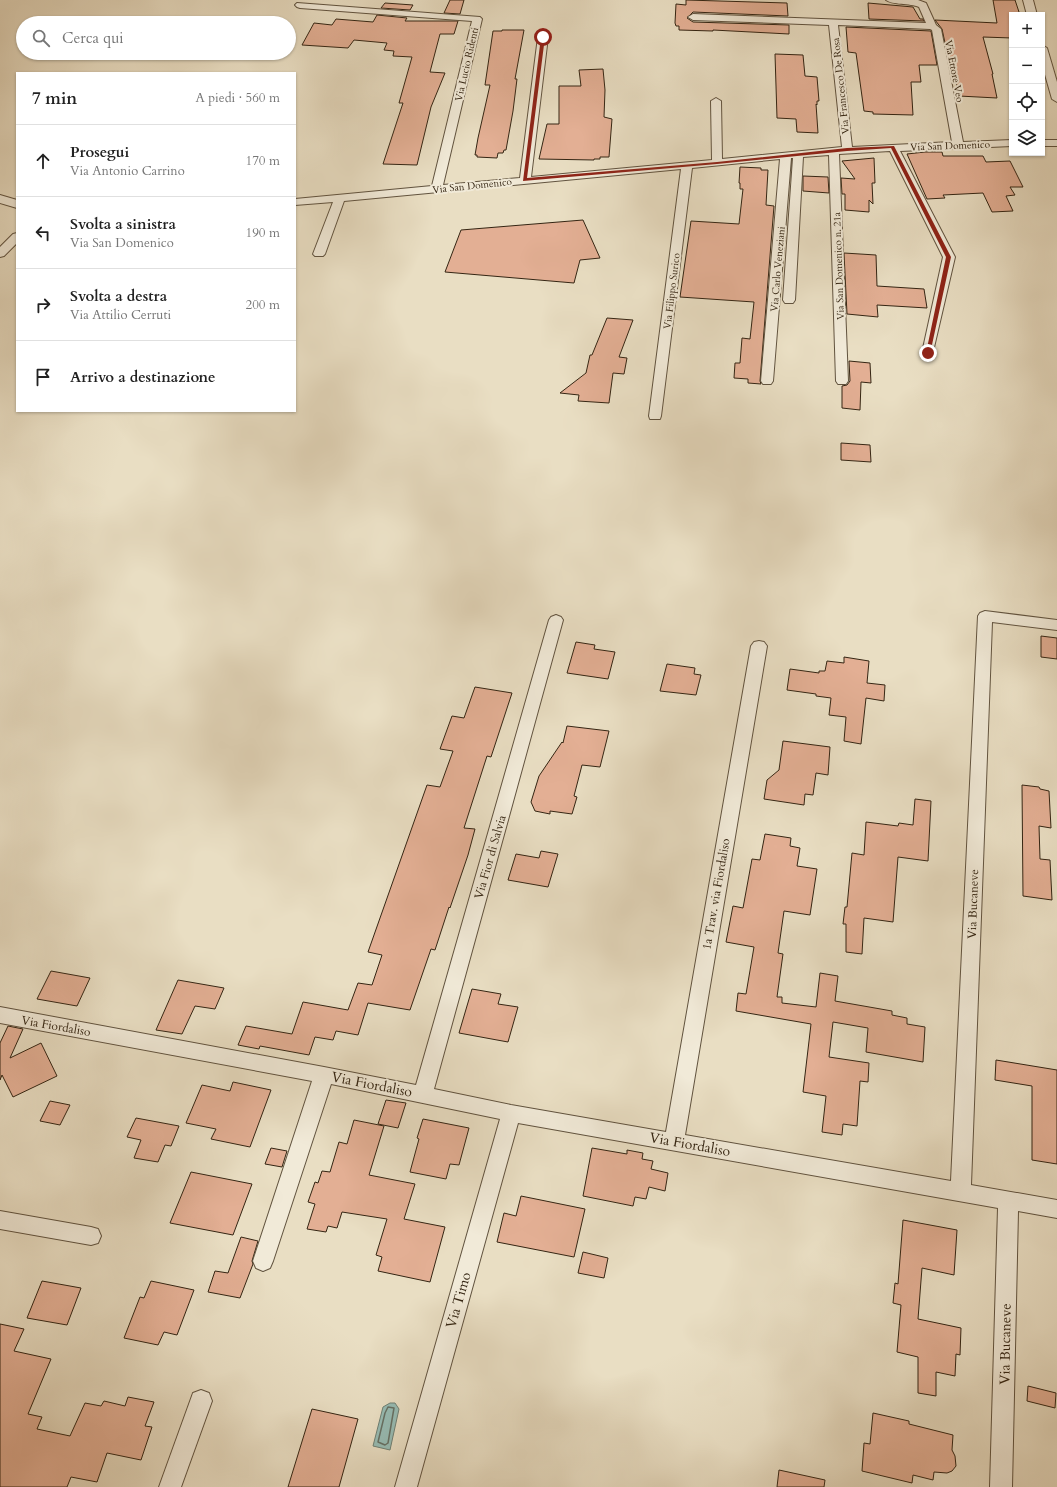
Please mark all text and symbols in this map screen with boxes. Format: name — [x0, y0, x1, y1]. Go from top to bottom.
map controls — [1009, 12, 1045, 156]
button: + — [1009, 12, 1045, 48]
search box — [16, 16, 296, 60]
street label: Via Lucio Ridenti — [452, 26, 482, 103]
icon: search — [30, 27, 52, 49]
text: Cerca qui — [62, 28, 124, 48]
route start — [534, 28, 552, 46]
street label: Via Francesco De Rosa — [829, 36, 853, 135]
street label: Via Ettore Veo — [941, 39, 967, 104]
button: − — [1009, 48, 1045, 84]
button: locate — [1009, 84, 1045, 120]
text: 7 min — [32, 87, 77, 110]
text: A piedi · 560 m — [195, 89, 280, 107]
button: layers — [1009, 120, 1045, 156]
street label: Via San Domenico — [910, 138, 991, 154]
text: Prosegui — [70, 142, 129, 162]
icon: ahead — [32, 150, 54, 172]
text: 170 m — [246, 152, 280, 170]
text: Via Antonio Carrino — [70, 162, 185, 180]
street label: Via San Domenico — [432, 175, 513, 197]
street label: Via San Domenico n. 21a — [830, 211, 848, 320]
text: Svolta a sinistra — [70, 214, 176, 234]
icon: left — [32, 222, 54, 244]
text: 190 m — [246, 224, 280, 242]
street label: Via Carlo Veneziani — [767, 226, 789, 312]
text: Via San Domenico — [70, 234, 174, 252]
street label: Via Filippo Surico — [660, 252, 684, 330]
text: Svolta a destra — [70, 286, 167, 306]
icon: right — [32, 294, 54, 316]
text: 200 m — [246, 296, 280, 314]
text: Via Attilio Cerruti — [70, 306, 171, 324]
route end — [919, 344, 937, 362]
icon: arrive — [32, 366, 54, 388]
text: Arrivo a destinazione — [70, 367, 216, 387]
street label: Via Fior di Salvia — [470, 812, 510, 901]
street label: 1a Trav. via Fiordaliso — [698, 837, 734, 951]
street label: Via Bucaneve — [964, 869, 982, 939]
street label: Via Fiordaliso — [20, 1012, 92, 1040]
street label: Via Fiordaliso — [330, 1067, 414, 1102]
street label: Via Fiordaliso — [648, 1128, 732, 1161]
street label: Via Timo — [441, 1269, 476, 1330]
street label: Via Bucaneve — [995, 1303, 1016, 1385]

